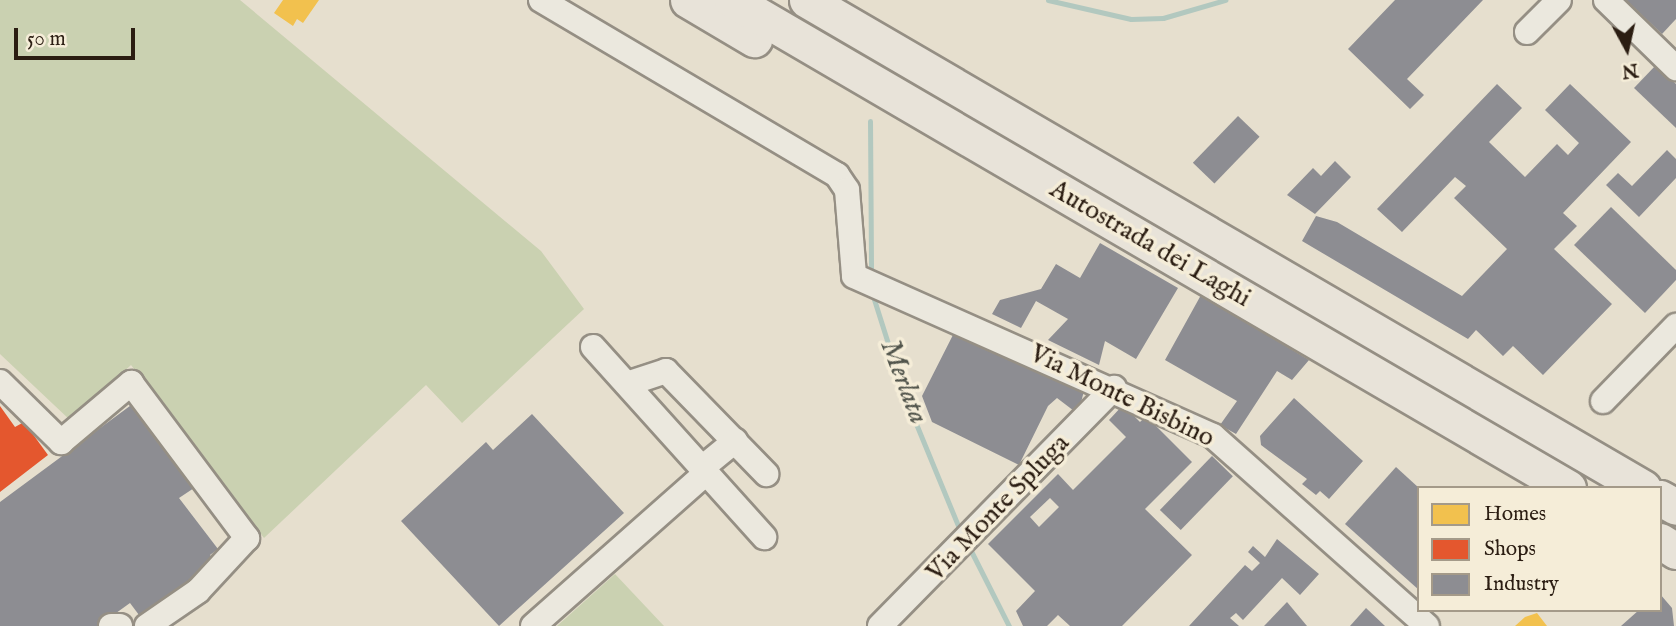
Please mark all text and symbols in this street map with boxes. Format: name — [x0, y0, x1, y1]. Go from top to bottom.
scale bar — [18, 14, 138, 58]
north arrow — [1592, 14, 1662, 84]
text: 50 m — [27, 26, 66, 53]
text: N — [1620, 57, 1640, 83]
street label: Autostrada dei Laghi — [1044, 174, 1256, 314]
water label: Merlata — [872, 335, 934, 429]
street label: Via Monte Bisbino — [1025, 338, 1219, 454]
street label: Via Monte Spluga — [920, 428, 1076, 588]
legend — [1417, 486, 1662, 612]
text: Homes — [1484, 501, 1546, 528]
text: Shops — [1484, 536, 1536, 563]
text: Industry — [1484, 571, 1559, 598]

